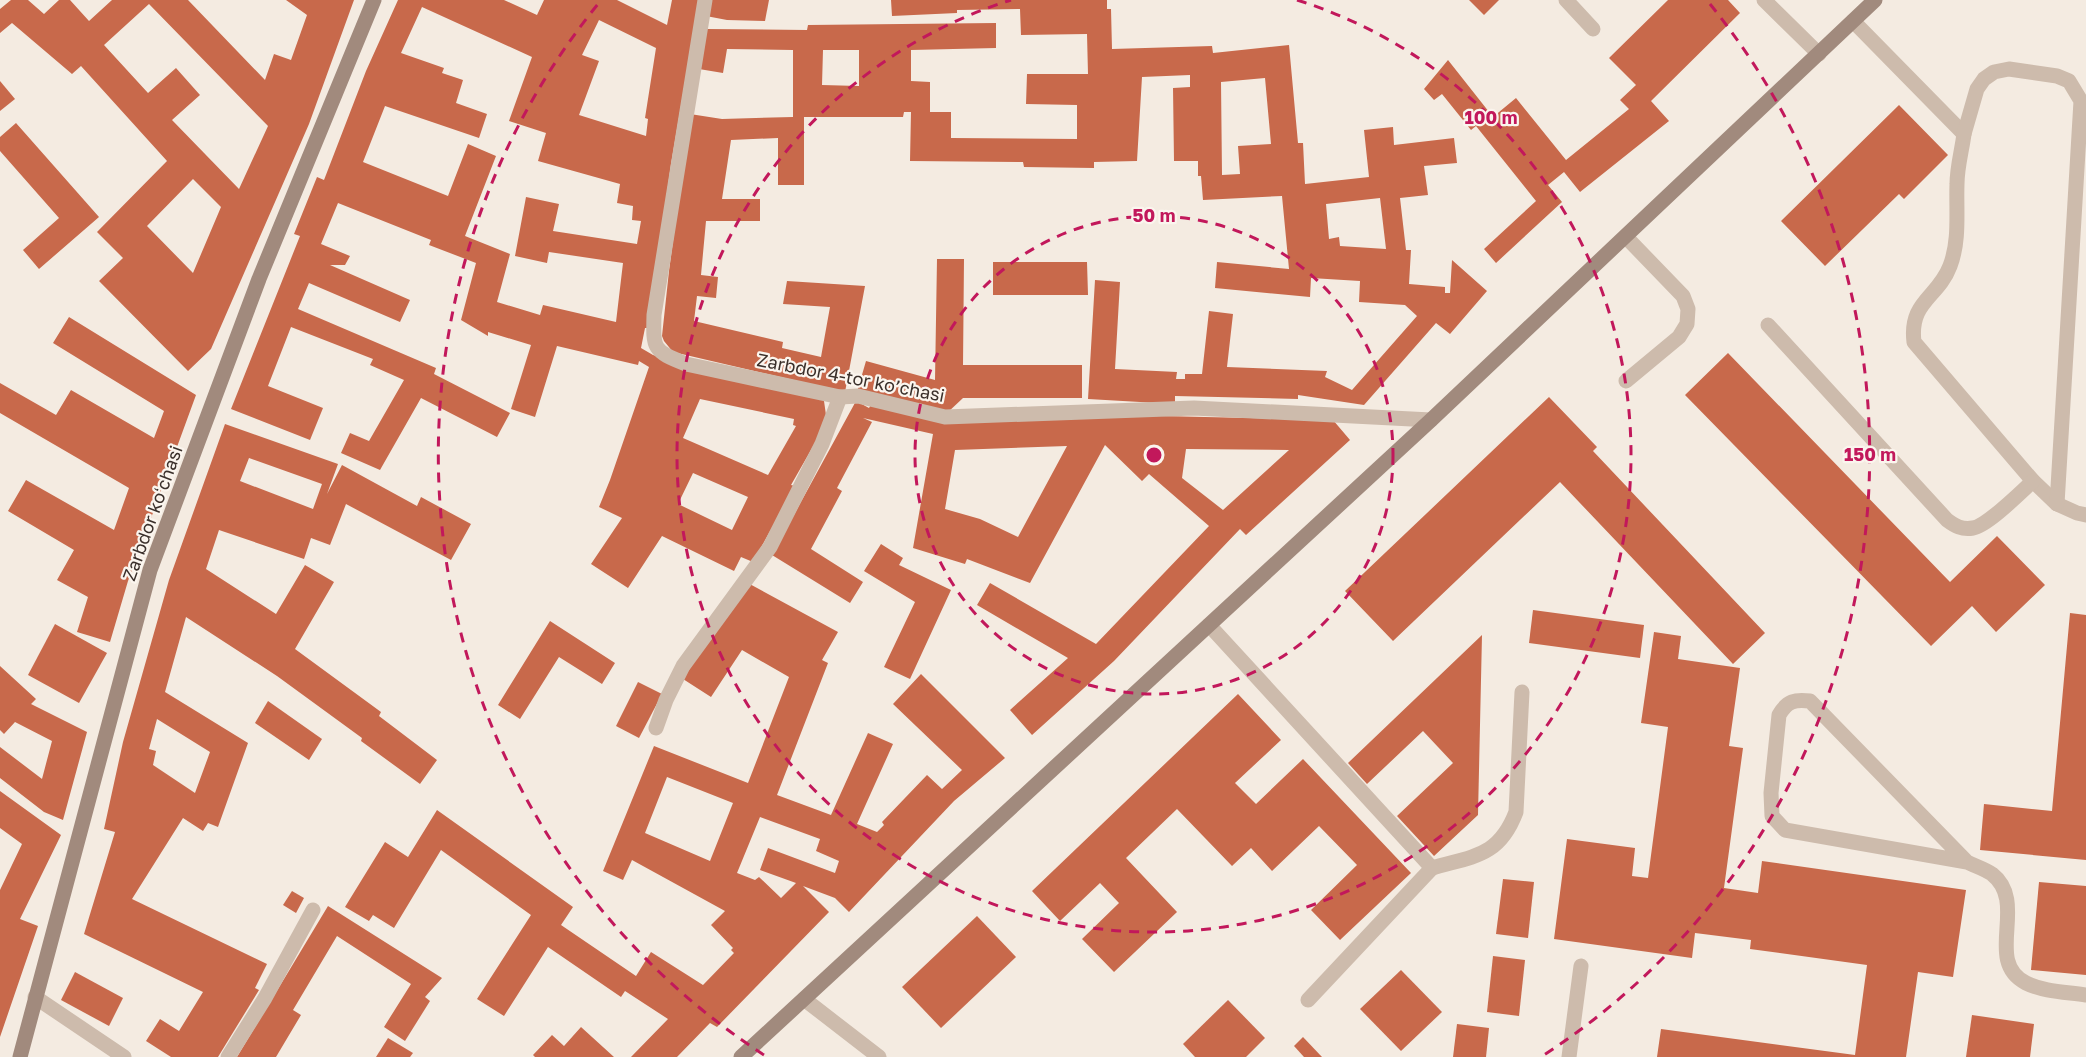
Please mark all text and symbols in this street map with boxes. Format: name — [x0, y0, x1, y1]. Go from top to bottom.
text: 100 m — [1465, 106, 1517, 128]
text: 50 m — [1133, 204, 1175, 226]
street label: Zarbdor 4-tor koʼchasi — [755, 348, 947, 406]
street label: Zarbdor koʻchasi — [117, 442, 187, 584]
text: 150 m — [1844, 443, 1896, 465]
centre of rings — [1144, 445, 1164, 465]

